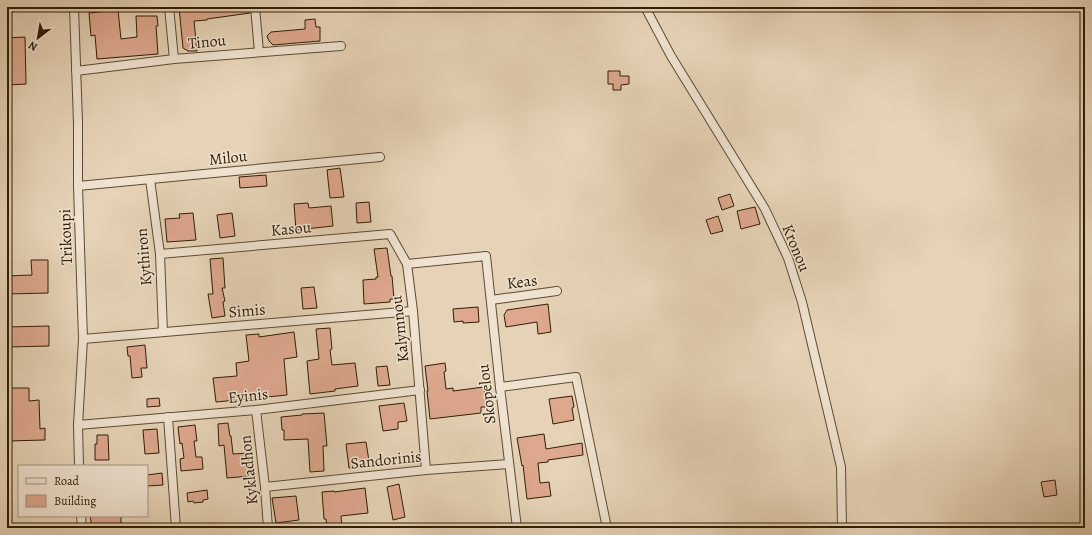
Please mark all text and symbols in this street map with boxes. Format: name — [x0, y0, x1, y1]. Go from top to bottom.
north arrow — [18, 18, 58, 58]
street label: Tinou — [187, 29, 227, 55]
text: N — [26, 38, 40, 55]
street label: Milou — [208, 145, 249, 171]
street label: Trikoupi — [54, 209, 78, 265]
street label: Kasou — [270, 216, 312, 242]
street label: Kronou — [777, 221, 816, 275]
street label: Kythiron — [131, 227, 157, 287]
street label: Keas — [505, 269, 539, 295]
street label: Kalymnou — [386, 294, 414, 364]
street label: Simis — [228, 298, 266, 324]
street label: Skopelou — [472, 363, 502, 425]
street label: Eyinis — [227, 383, 269, 409]
street label: Kykladhon — [234, 434, 264, 506]
street label: Sandorinis — [349, 445, 423, 475]
legend — [18, 465, 148, 517]
text: Road — [54, 473, 80, 489]
text: Building — [54, 493, 96, 509]

